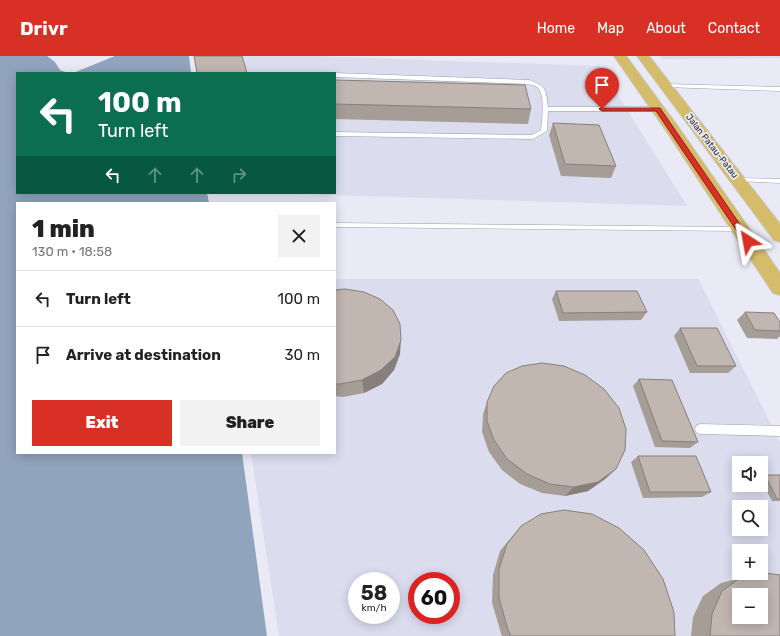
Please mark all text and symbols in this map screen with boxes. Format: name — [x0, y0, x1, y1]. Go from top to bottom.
text: Drivr — [20, 17, 68, 40]
text: Home — [537, 20, 575, 37]
text: Map — [597, 20, 624, 37]
text: About — [646, 20, 686, 37]
text: Contact — [708, 20, 760, 37]
pin — [585, 68, 619, 109]
icon: arrive — [591, 74, 613, 96]
text: 100 m — [98, 86, 182, 119]
icon: left — [32, 88, 84, 140]
street label: Jalan Patau-Patau — [684, 112, 740, 180]
text: Turn left — [98, 120, 168, 142]
icon: left — [102, 164, 124, 186]
icon: ahead — [144, 164, 166, 186]
icon: ahead — [186, 164, 208, 186]
icon: right — [228, 164, 250, 186]
text: 1 min — [32, 215, 95, 243]
button: close — [278, 215, 320, 257]
position arrow — [727, 220, 769, 262]
text: 130 m · 18:58 — [32, 244, 112, 259]
icon: left — [32, 288, 54, 310]
text: Turn left — [66, 290, 131, 308]
text: 100 m — [278, 290, 320, 308]
icon: arrive — [32, 344, 54, 366]
text: Arrive at destination — [66, 346, 221, 364]
text: 30 m — [284, 346, 320, 364]
button: Exit — [32, 400, 172, 446]
button: Share — [180, 400, 320, 446]
map controls — [732, 456, 768, 624]
button: sound — [732, 456, 768, 492]
button: search — [732, 500, 768, 536]
button: + — [732, 544, 768, 580]
speed limit sign: 60 — [408, 572, 460, 624]
text: 58 — [361, 581, 387, 605]
button: − — [732, 588, 768, 624]
text: km/h — [362, 602, 386, 614]

